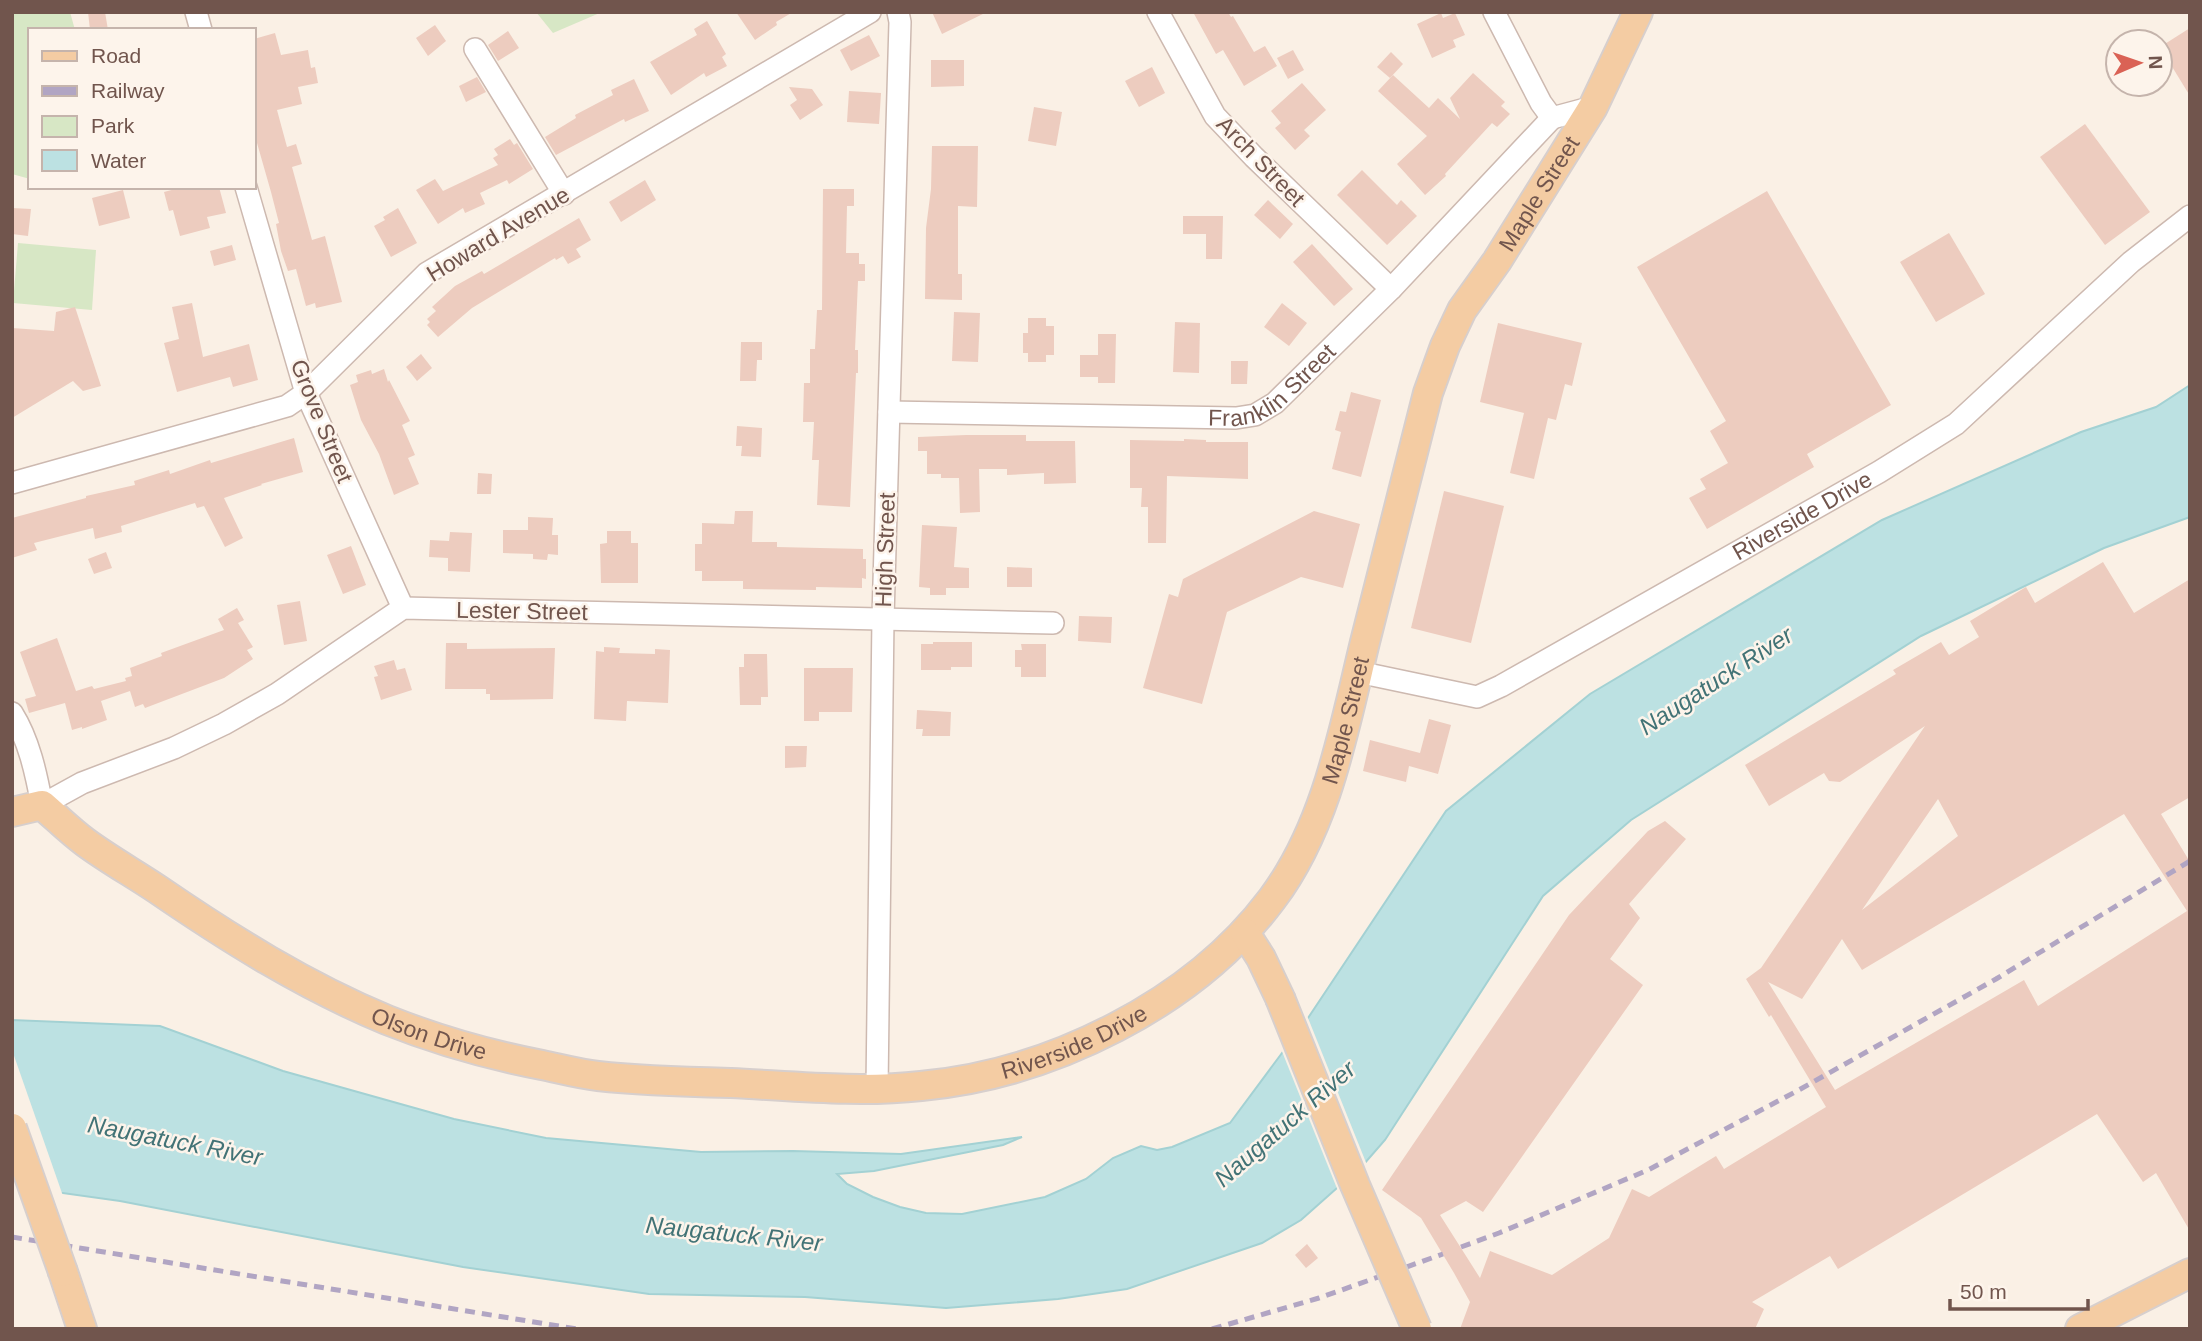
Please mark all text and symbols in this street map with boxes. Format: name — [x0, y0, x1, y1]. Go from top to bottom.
legend — [28, 28, 256, 189]
north arrow — [2104, 28, 2174, 98]
text: Road — [91, 44, 141, 67]
text: N — [2145, 55, 2166, 70]
text: Railway — [91, 79, 165, 102]
street label: Arch Street — [1212, 111, 1311, 212]
text: Park — [91, 114, 135, 137]
street label: Maple Street — [1493, 131, 1585, 256]
text: Water — [91, 149, 146, 172]
street label: Howard Avenue — [422, 181, 574, 287]
street label: Franklin Street — [1208, 338, 1341, 432]
street label: Grove Street — [286, 356, 359, 487]
street label: Riverside Drive — [1728, 466, 1876, 565]
street label: High Street — [870, 491, 900, 608]
street label: Lester Street — [456, 597, 589, 625]
water label: Naugatuck River — [1634, 620, 1798, 740]
street label: Maple Street — [1316, 653, 1374, 787]
street label: Riverside Drive — [998, 1000, 1152, 1084]
street label: Olson Drive — [367, 1002, 490, 1065]
water label: Naugatuck River — [1209, 1055, 1361, 1192]
water label: Naugatuck River — [85, 1110, 266, 1171]
water label: Naugatuck River — [644, 1211, 825, 1256]
scale bar — [1950, 1268, 2088, 1312]
text: 50 m — [1960, 1280, 2007, 1303]

